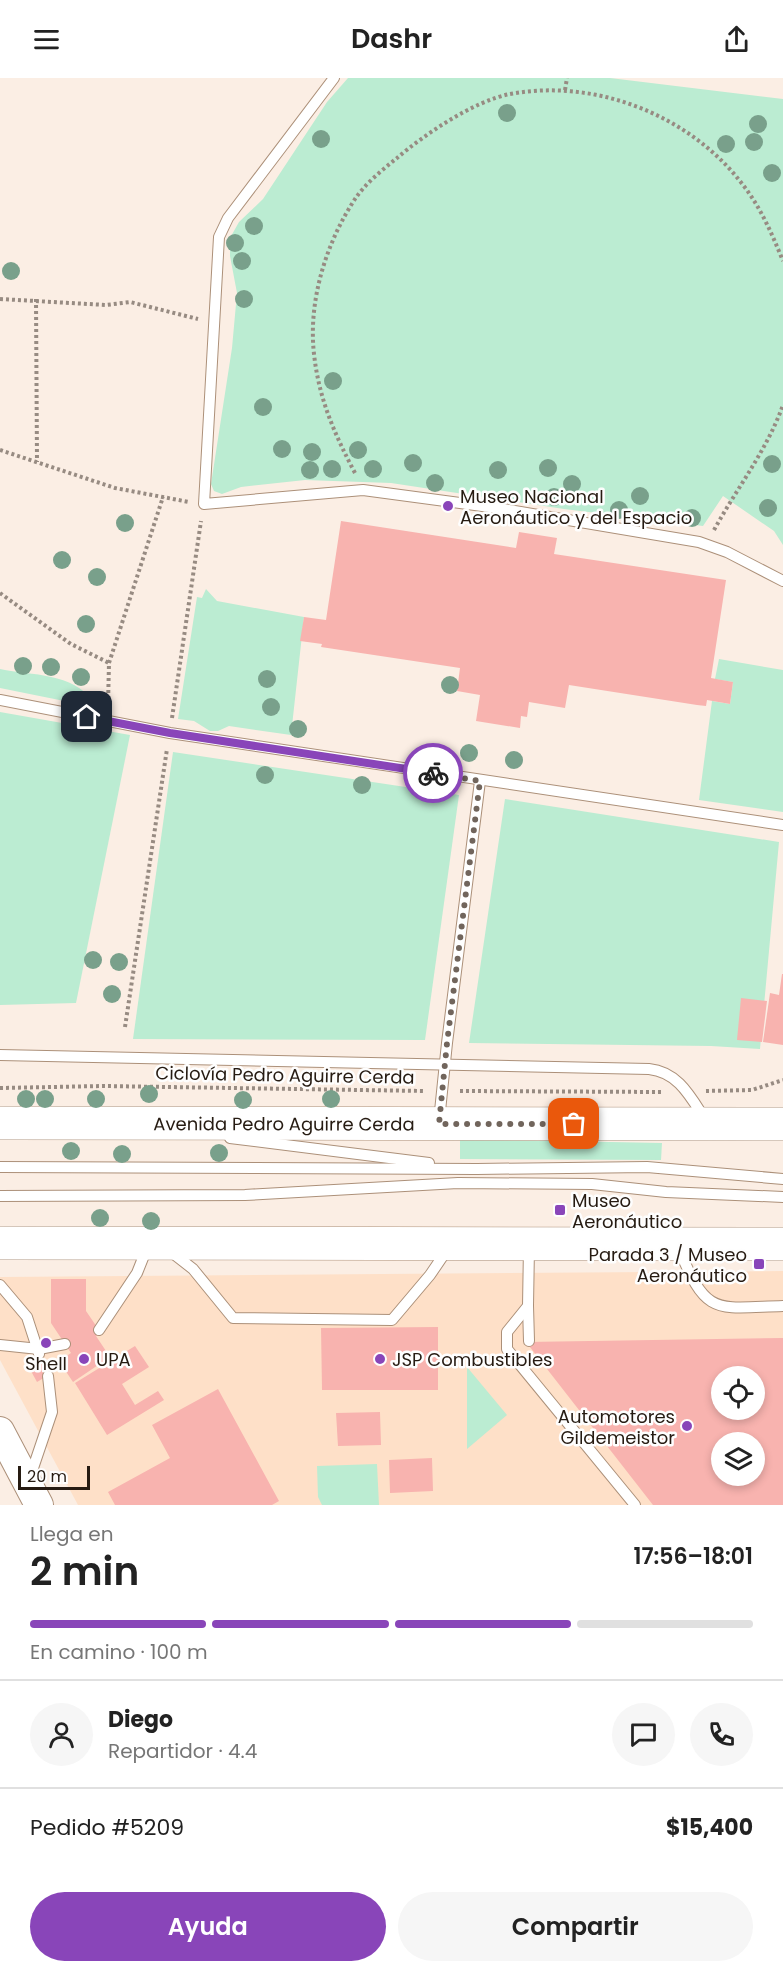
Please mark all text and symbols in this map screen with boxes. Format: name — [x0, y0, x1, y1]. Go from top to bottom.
text: Dashr — [351, 20, 432, 57]
icon: menu — [30, 23, 63, 56]
icon: share — [720, 23, 753, 56]
place label: Museo Nacional Aeronáutico y del Espacio — [460, 484, 692, 530]
marker: Museo Nacional Aeronáutico y del Espacio — [441, 499, 455, 513]
pin — [61, 691, 112, 742]
icon: home — [70, 700, 103, 733]
courier — [403, 743, 463, 803]
icon: bike — [417, 757, 450, 790]
street label: Ciclovía Pedro Aguirre Cerda — [155, 1060, 415, 1090]
pin — [548, 1098, 599, 1149]
icon: bag — [557, 1107, 590, 1140]
street label: Avenida Pedro Aguirre Cerda — [153, 1111, 415, 1136]
place label: Museo Aeronáutico — [572, 1188, 682, 1234]
marker: Museo Aeronáutico — [553, 1203, 567, 1217]
place label: Parada 3 / Museo Aeronáutico — [589, 1242, 747, 1288]
marker: Parada 3 / Museo Aeronáutico — [752, 1257, 766, 1271]
marker: Shell — [39, 1336, 53, 1350]
place label: UPA — [96, 1347, 131, 1372]
place label: JSP Combustibles — [392, 1347, 553, 1372]
place label: Shell — [25, 1351, 67, 1376]
marker: UPA — [77, 1352, 91, 1366]
marker: JSP Combustibles — [373, 1352, 387, 1366]
map controls — [711, 1366, 765, 1486]
button: locate — [711, 1366, 765, 1420]
place label: Automotores Gildemeistor — [558, 1404, 675, 1450]
marker: Automotores Gildemeistor — [680, 1419, 694, 1433]
button: layers — [711, 1432, 765, 1486]
scale bar — [18, 1463, 90, 1490]
text: 20 m — [27, 1465, 67, 1488]
text: Llega en — [30, 1520, 114, 1548]
text: 17:56–18:01 — [633, 1541, 753, 1572]
text: 2 min — [30, 1544, 139, 1599]
text: En camino · 100 m — [30, 1638, 208, 1666]
button: person — [30, 1703, 93, 1766]
button: chat — [612, 1703, 675, 1766]
button: phone — [690, 1703, 753, 1766]
text: Diego — [108, 1704, 173, 1735]
text: Repartidor · 4.4 — [108, 1737, 257, 1765]
text: Pedido #5209 — [30, 1812, 184, 1843]
text: $15,400 — [666, 1812, 753, 1843]
button: Ayuda — [30, 1892, 386, 1961]
button: Compartir — [398, 1892, 753, 1961]

